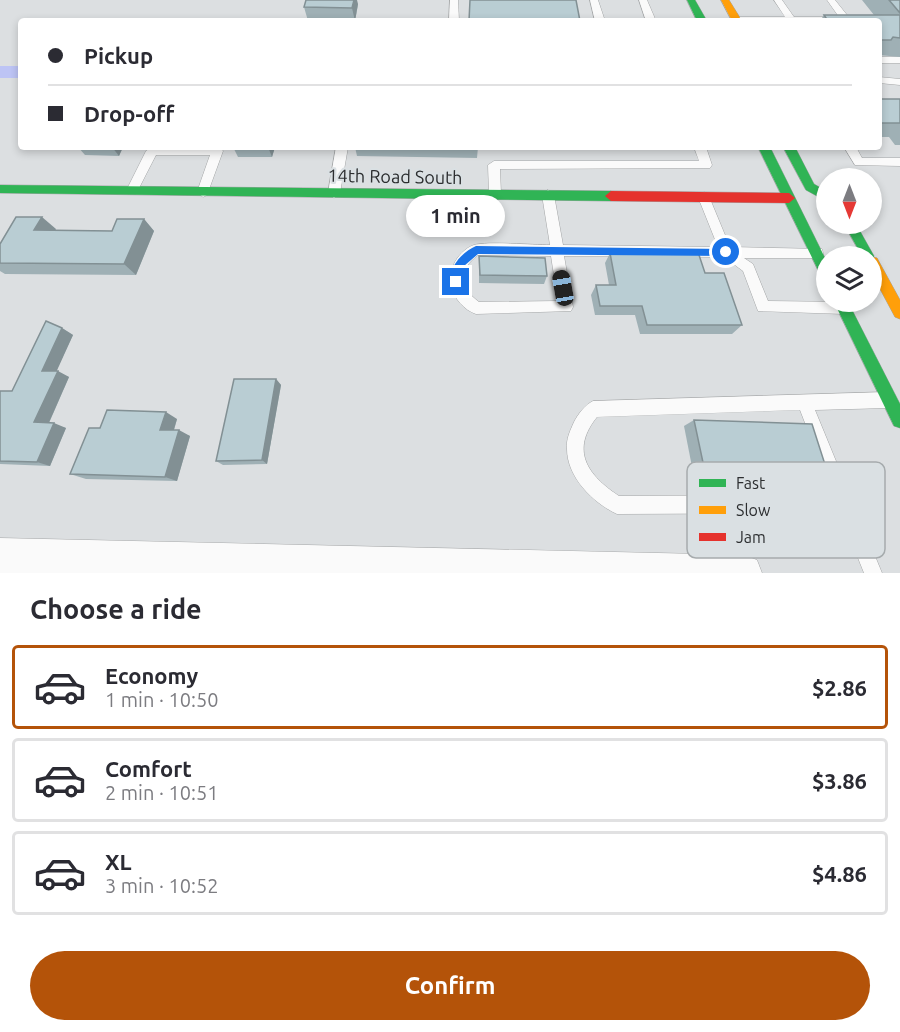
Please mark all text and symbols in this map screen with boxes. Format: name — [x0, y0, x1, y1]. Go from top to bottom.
text: Pickup — [84, 43, 153, 68]
text: Drop-off — [84, 101, 174, 126]
street label: 14th Road South — [327, 165, 463, 187]
north arrow — [816, 168, 882, 234]
map controls — [816, 168, 882, 312]
callout: 1 min — [406, 195, 506, 237]
text: 1 min — [430, 204, 481, 227]
route start — [712, 238, 739, 265]
button: layers — [816, 246, 882, 312]
route end — [442, 268, 469, 295]
car — [551, 269, 575, 307]
legend — [687, 462, 885, 558]
text: Fast — [736, 474, 766, 492]
text: Slow — [736, 501, 771, 519]
text: Jam — [736, 528, 766, 546]
text: Choose a ride — [30, 594, 202, 624]
icon: car — [33, 660, 87, 714]
text: Economy — [105, 663, 198, 688]
text: $2.86 — [812, 675, 867, 700]
text: 1 min · 10:50 — [105, 688, 219, 711]
icon: car — [33, 753, 87, 807]
text: Comfort — [105, 756, 192, 781]
text: $3.86 — [812, 768, 867, 793]
text: 2 min · 10:51 — [105, 781, 219, 804]
icon: car — [33, 846, 87, 900]
text: XL — [105, 849, 132, 874]
text: $4.86 — [812, 861, 867, 886]
text: 3 min · 10:52 — [105, 874, 219, 897]
button: Confirm — [30, 951, 870, 1020]

